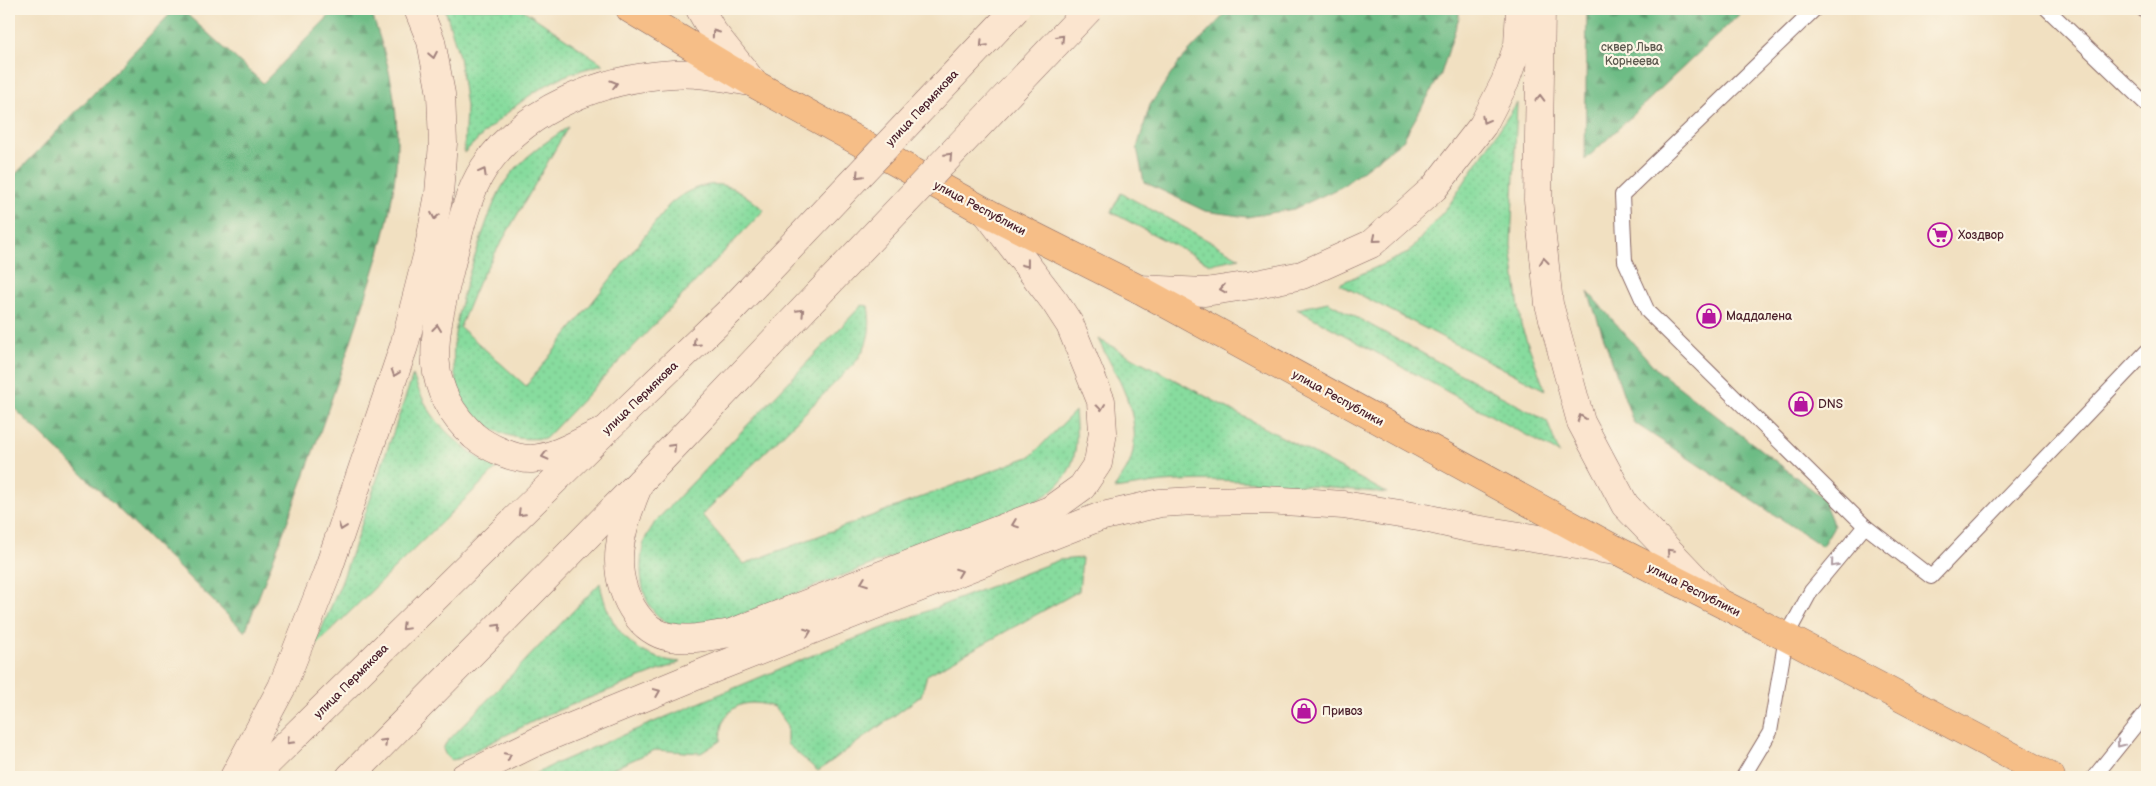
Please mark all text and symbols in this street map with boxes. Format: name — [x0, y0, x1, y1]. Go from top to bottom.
one-way arrow — [712, 29, 721, 39]
one-way arrow — [1055, 35, 1064, 44]
one-way arrow — [980, 38, 989, 47]
park label: сквер Льва Корнеева — [1601, 40, 1663, 69]
one-way arrow — [428, 51, 438, 59]
street label: улица Пермякова — [883, 67, 962, 150]
one-way arrow — [609, 79, 617, 89]
one-way arrow — [1535, 94, 1545, 102]
one-way arrow — [1482, 115, 1492, 124]
one-way arrow — [943, 153, 952, 162]
one-way arrow — [476, 169, 486, 178]
one-way arrow — [856, 169, 865, 178]
street label: улица Республики — [931, 178, 1028, 239]
one-way arrow — [430, 212, 440, 221]
supermarket icon: Хоздвор — [1927, 222, 1953, 248]
place label: Хоздвор — [1958, 228, 2004, 243]
one-way arrow — [1373, 234, 1382, 242]
one-way arrow — [1539, 256, 1550, 264]
one-way arrow — [1021, 258, 1029, 267]
one-way arrow — [1219, 283, 1227, 294]
shop icon: Маддалена — [1696, 303, 1722, 329]
one-way arrow — [795, 309, 804, 318]
place label: Маддалена — [1726, 309, 1792, 324]
one-way arrow — [431, 323, 442, 331]
one-way arrow — [693, 337, 702, 346]
street label: улица Пермякова — [599, 358, 681, 438]
street label: улица Республики — [1289, 367, 1386, 430]
one-way arrow — [390, 369, 400, 377]
shop icon: DNS — [1788, 391, 1814, 417]
place label: DNS — [1818, 397, 1843, 412]
one-way arrow — [1095, 403, 1106, 411]
one-way arrow — [1577, 415, 1587, 423]
one-way arrow — [667, 443, 676, 452]
one-way arrow — [541, 450, 550, 461]
one-way arrow — [518, 507, 527, 516]
one-way arrow — [1012, 518, 1020, 528]
one-way arrow — [338, 523, 348, 531]
one-way arrow — [1667, 549, 1676, 558]
one-way arrow — [1830, 558, 1839, 567]
street label: улица Республики — [1645, 561, 1743, 620]
one-way arrow — [954, 568, 963, 578]
one-way arrow — [860, 576, 868, 586]
one-way arrow — [402, 621, 411, 630]
one-way arrow — [492, 623, 501, 632]
one-way arrow — [803, 627, 812, 638]
street label: улица Пермякова — [311, 641, 392, 722]
one-way arrow — [652, 688, 661, 698]
shop icon: Привоз — [1291, 698, 1317, 724]
place label: Привоз — [1322, 704, 1363, 719]
one-way arrow — [287, 735, 296, 744]
one-way arrow — [2116, 738, 2125, 747]
one-way arrow — [378, 739, 387, 748]
one-way arrow — [502, 752, 511, 762]

